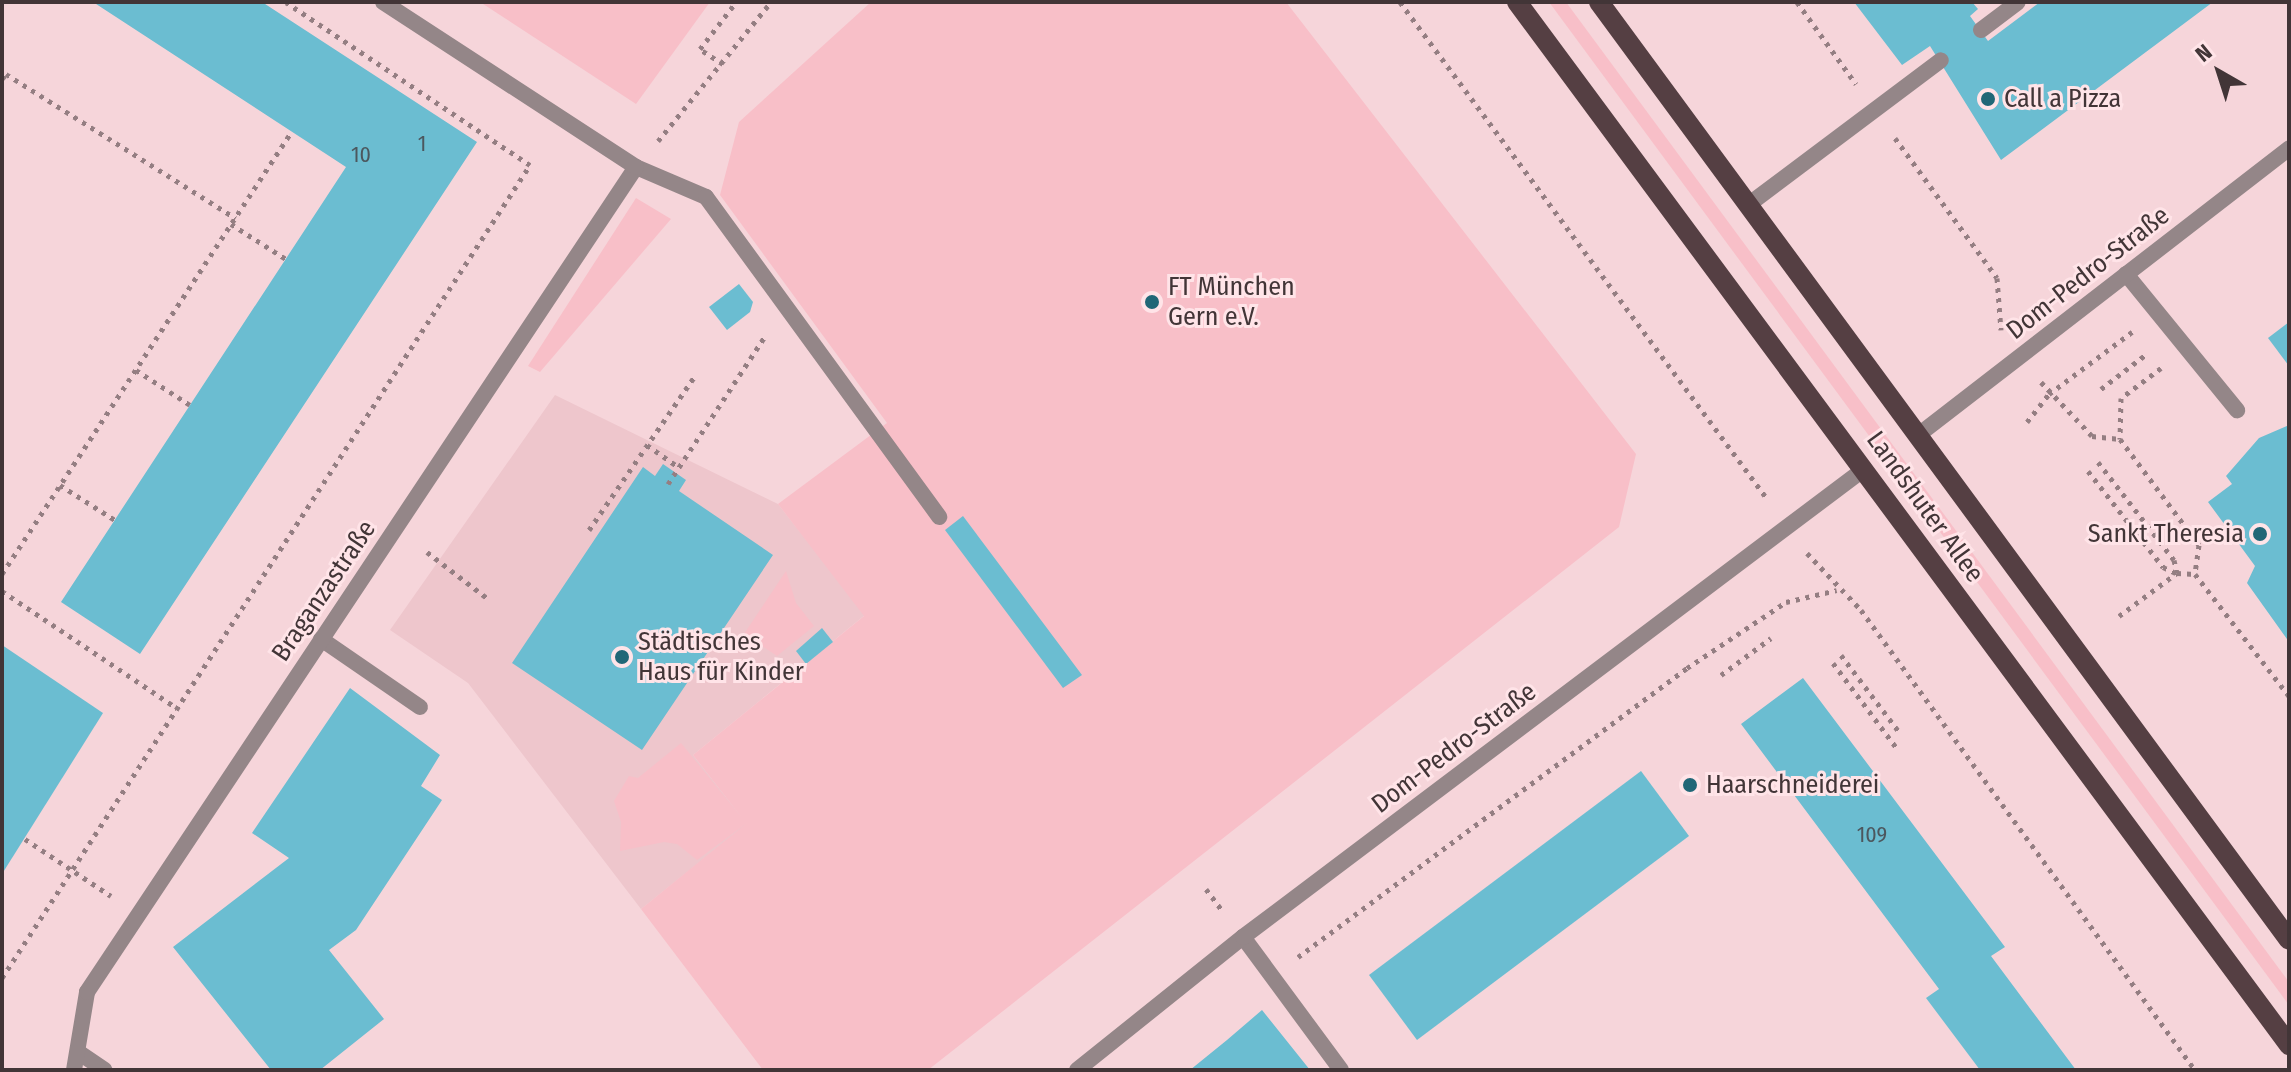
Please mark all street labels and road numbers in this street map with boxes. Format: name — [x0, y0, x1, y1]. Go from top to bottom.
street label: Dom-Pedro-Straße — [2000, 200, 2176, 346]
street label: Landshuter Allee — [1860, 425, 1990, 589]
street label: Braganzastraße — [265, 515, 383, 667]
street label: Dom-Pedro-Straße — [1366, 676, 1542, 820]

